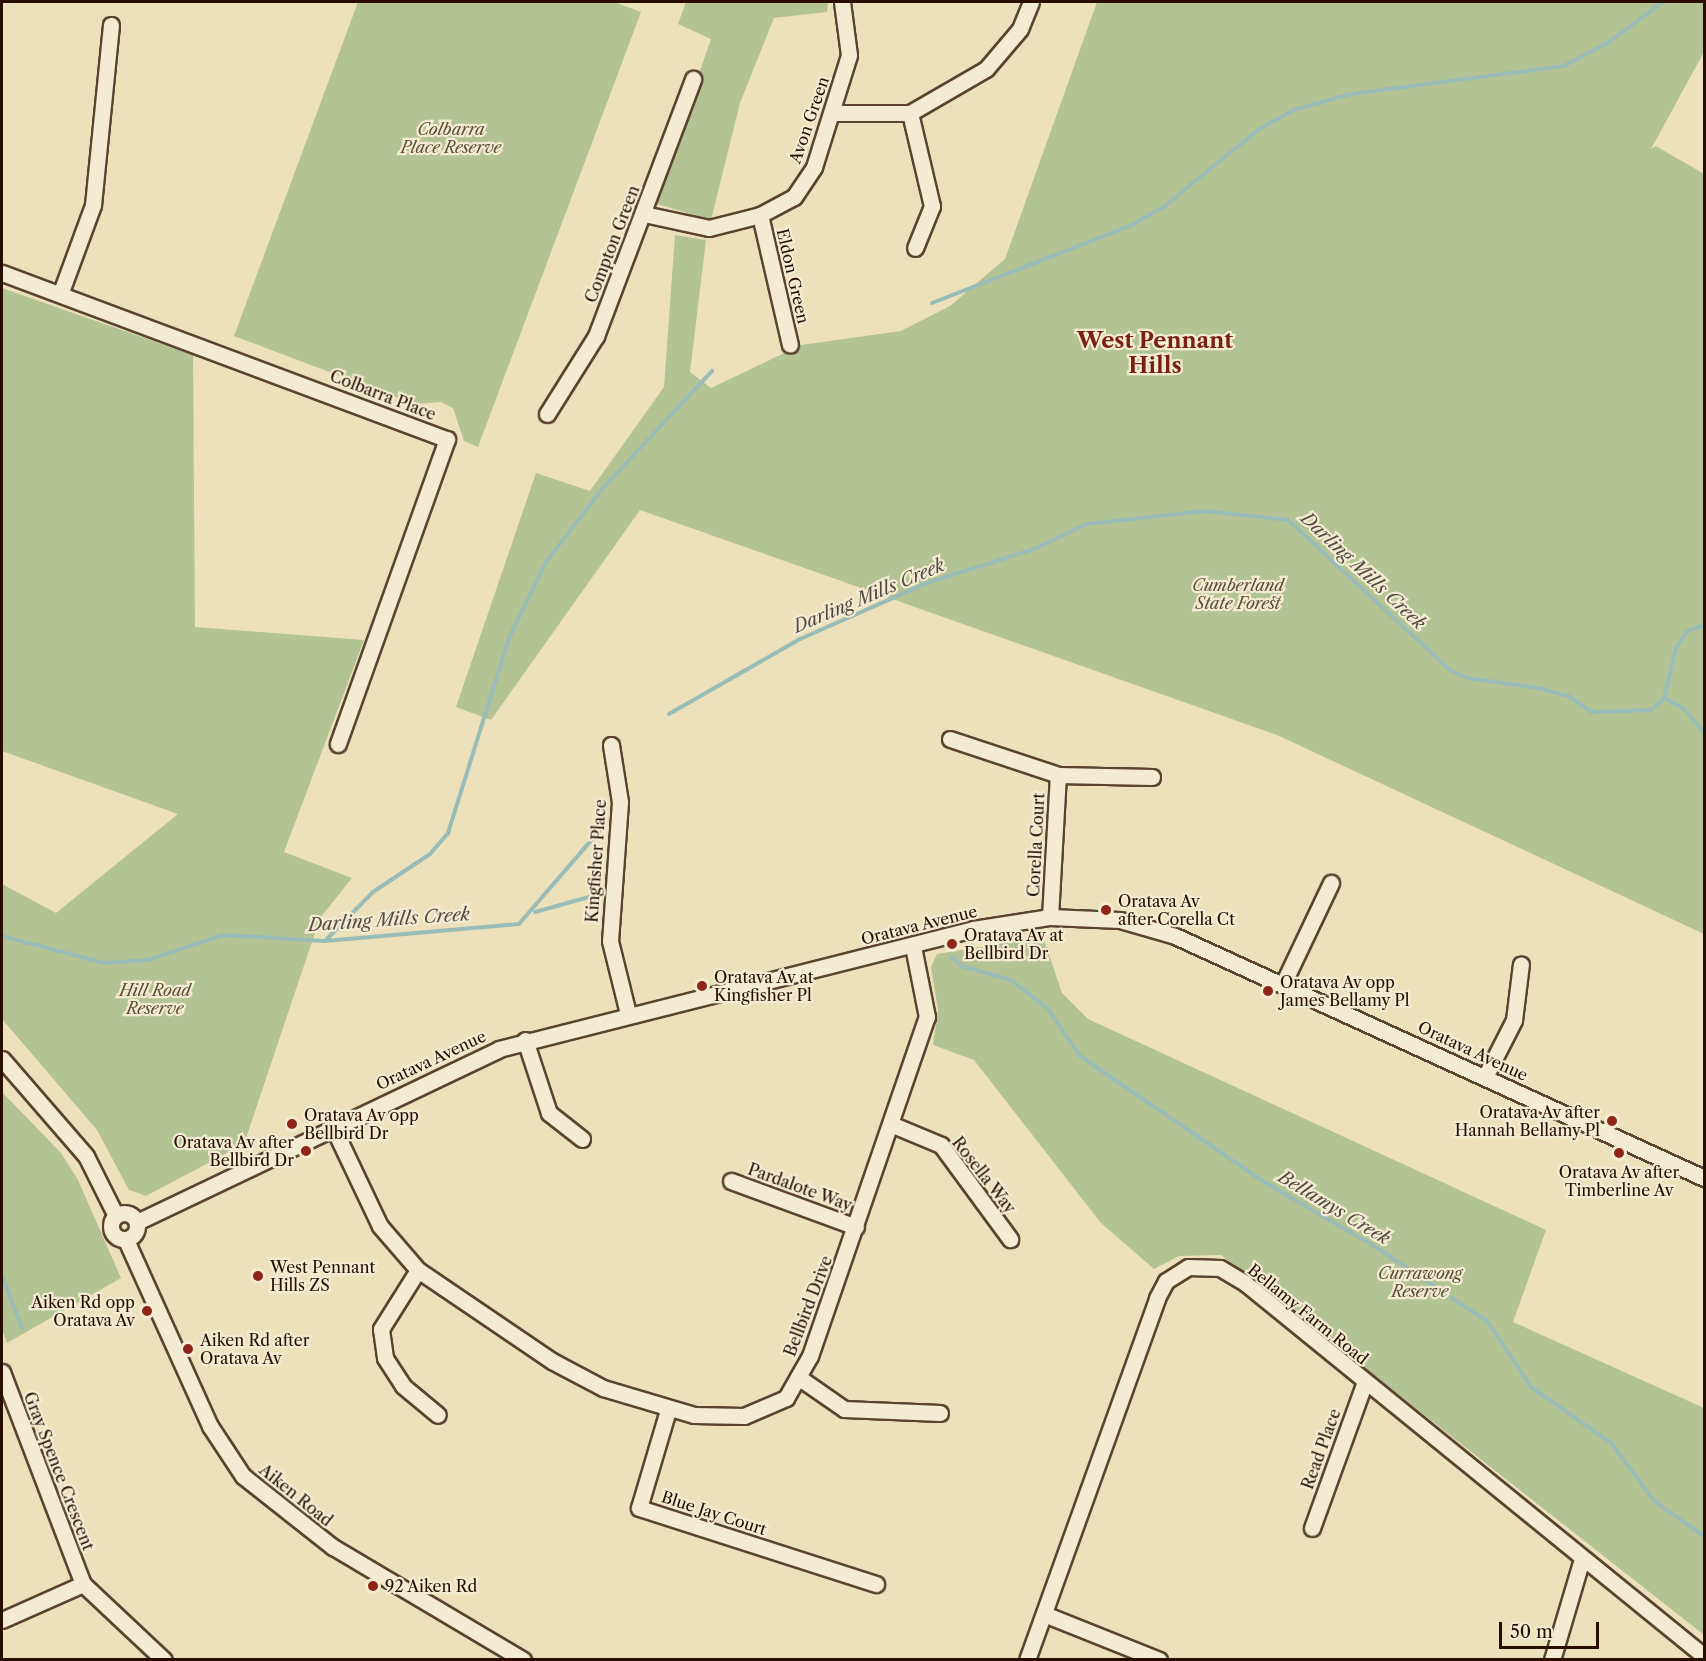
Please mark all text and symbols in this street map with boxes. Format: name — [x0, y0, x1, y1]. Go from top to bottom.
street label: Avon Green — [785, 74, 833, 166]
park label: Colbarra Place Reserve — [401, 119, 501, 157]
street label: Compton Green — [581, 183, 643, 305]
street label: Eldon Green — [773, 227, 813, 325]
district label: West Pennant Hills — [1077, 327, 1233, 378]
street label: Colbarra Place — [327, 366, 439, 424]
water label: Darling Mills Creek — [1296, 508, 1430, 634]
water label: Darling Mills Creek — [790, 554, 948, 638]
park label: Cumberland State Forest — [1192, 575, 1284, 613]
street label: Corella Court — [1024, 792, 1048, 898]
street label: Kingfisher Place — [582, 799, 610, 923]
place label: Oratava Av after Corella Ct — [1118, 891, 1235, 929]
street label: Oratava Avenue — [859, 901, 979, 949]
marker: Oratava Av after Corella Ct — [1099, 903, 1113, 917]
water label: Darling Mills Creek — [307, 904, 471, 936]
place label: Oratava Av at Bellbird Dr — [964, 925, 1065, 963]
marker: Oratava Av at Bellbird Dr — [945, 937, 959, 951]
place label: Oratava Av at Kingfisher Pl — [714, 967, 815, 1005]
place label: Oratava Av opp James Bellamy Pl — [1280, 972, 1410, 1010]
marker: Oratava Av at Kingfisher Pl — [695, 979, 709, 993]
park label: Hill Road Reserve — [119, 980, 191, 1018]
marker: Oratava Av opp James Bellamy Pl — [1261, 984, 1275, 998]
street label: Oratava Avenue — [1415, 1017, 1531, 1085]
street label: Oratava Avenue — [373, 1026, 489, 1094]
place label: Oratava Av after Hannah Bellamy Pl — [1454, 1102, 1600, 1140]
place label: Oratava Av opp Bellbird Dr — [304, 1105, 420, 1143]
marker: Oratava Av after Hannah Bellamy Pl — [1605, 1114, 1619, 1128]
marker: Oratava Av opp Bellbird Dr — [285, 1117, 299, 1131]
place label: Oratava Av after Bellbird Dr — [172, 1132, 294, 1170]
street label: Rosella Way — [948, 1133, 1020, 1217]
marker: Oratava Av after Bellbird Dr — [299, 1144, 313, 1158]
marker: Oratava Av after Timberline Av — [1612, 1146, 1626, 1160]
street label: Pardalote Way — [745, 1159, 855, 1215]
place label: Oratava Av after Timberline Av — [1558, 1162, 1680, 1200]
water label: Bellamys Creek — [1274, 1166, 1394, 1250]
street label: Bellbird Drive — [780, 1253, 836, 1359]
place label: West Pennant Hills ZS — [270, 1257, 375, 1295]
street label: Bellamy Farm Road — [1244, 1260, 1372, 1368]
park label: Currawong Reserve — [1378, 1263, 1462, 1301]
marker: West Pennant Hills ZS — [251, 1269, 265, 1283]
place label: Aiken Rd opp Oratava Av — [31, 1292, 135, 1330]
marker: Aiken Rd opp Oratava Av — [140, 1304, 154, 1318]
place label: Aiken Rd after Oratava Av — [200, 1330, 309, 1368]
marker: Aiken Rd after Oratava Av — [181, 1342, 195, 1356]
street label: Gray Spence Crescent — [20, 1389, 98, 1553]
street label: Read Place — [1298, 1406, 1344, 1492]
street label: Aiken Road — [256, 1460, 336, 1530]
street label: Blue Jay Court — [659, 1487, 769, 1539]
place label: 92 Aiken Rd — [385, 1576, 478, 1596]
marker: 92 Aiken Rd — [366, 1579, 380, 1593]
scale bar — [1502, 1610, 1602, 1648]
text: 50 m — [1510, 1621, 1553, 1643]

